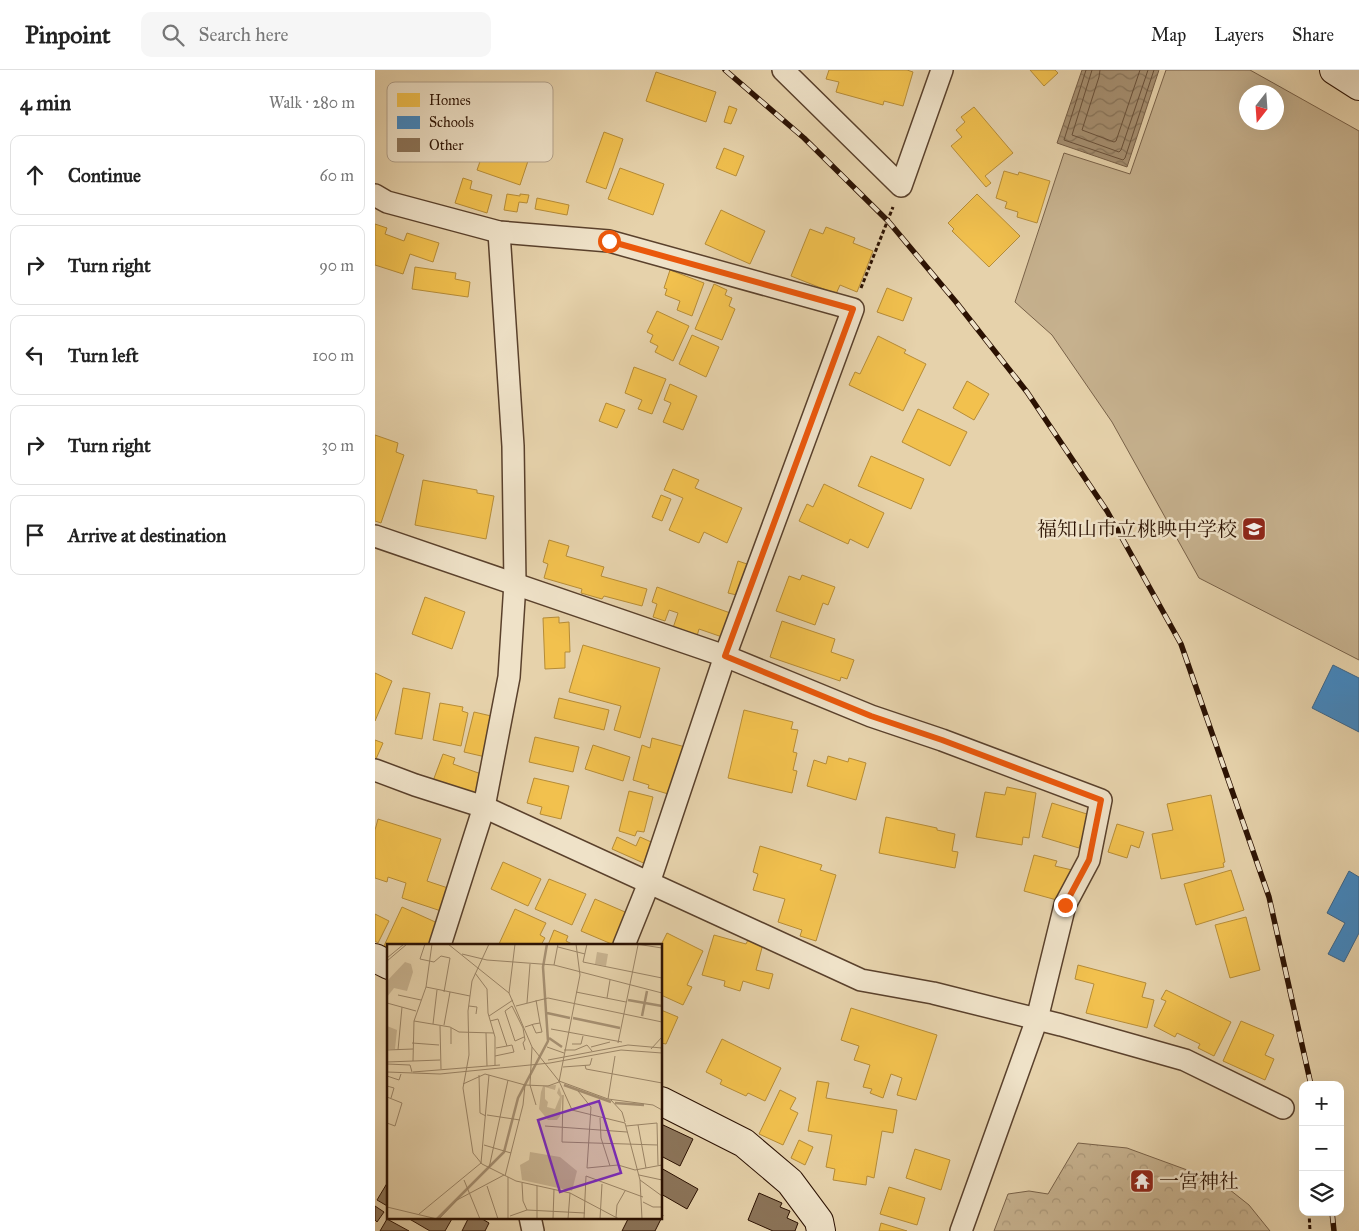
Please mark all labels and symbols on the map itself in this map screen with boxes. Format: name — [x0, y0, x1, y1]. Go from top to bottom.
legend — [387, 82, 553, 162]
north arrow — [1239, 85, 1284, 130]
text: Homes — [429, 92, 471, 109]
text: Schools — [429, 114, 474, 131]
text: Other — [429, 137, 464, 154]
route start — [598, 230, 621, 253]
school or university icon: 福知山市立桃映中学校 — [1241, 516, 1267, 542]
place label: 福知山市立桃映中学校 — [1037, 517, 1237, 541]
route end — [1054, 894, 1077, 917]
inset map — [387, 944, 663, 1218]
temple icon: 一宮神社 — [1129, 1168, 1155, 1194]
place label: 一宮神社 — [1159, 1169, 1239, 1193]

